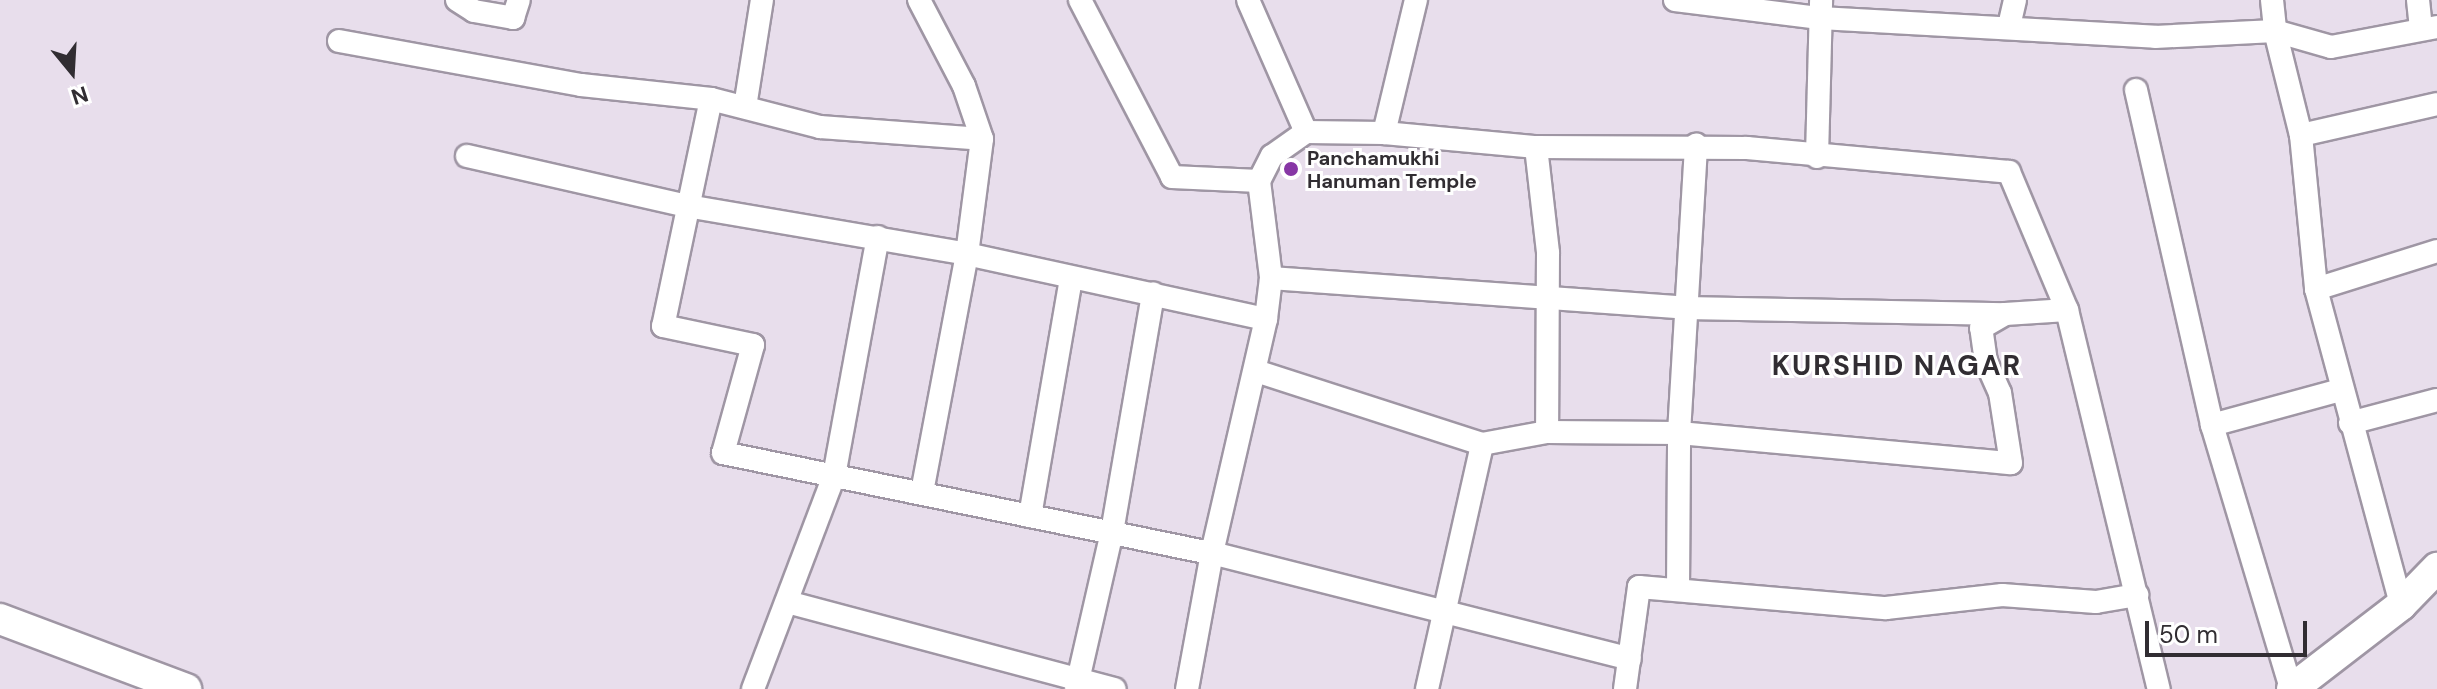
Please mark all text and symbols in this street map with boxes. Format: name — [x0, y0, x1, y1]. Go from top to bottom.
north arrow — [32, 32, 112, 112]
text: N — [67, 79, 92, 112]
place label: Panchamukhi Hanuman Temple — [1307, 146, 1477, 193]
marker: Panchamukhi Hanuman Temple — [1282, 160, 1300, 178]
district label: KURSHID NAGAR — [1772, 349, 2022, 383]
scale bar — [2149, 605, 2311, 655]
text: 50 m — [2159, 619, 2218, 650]

